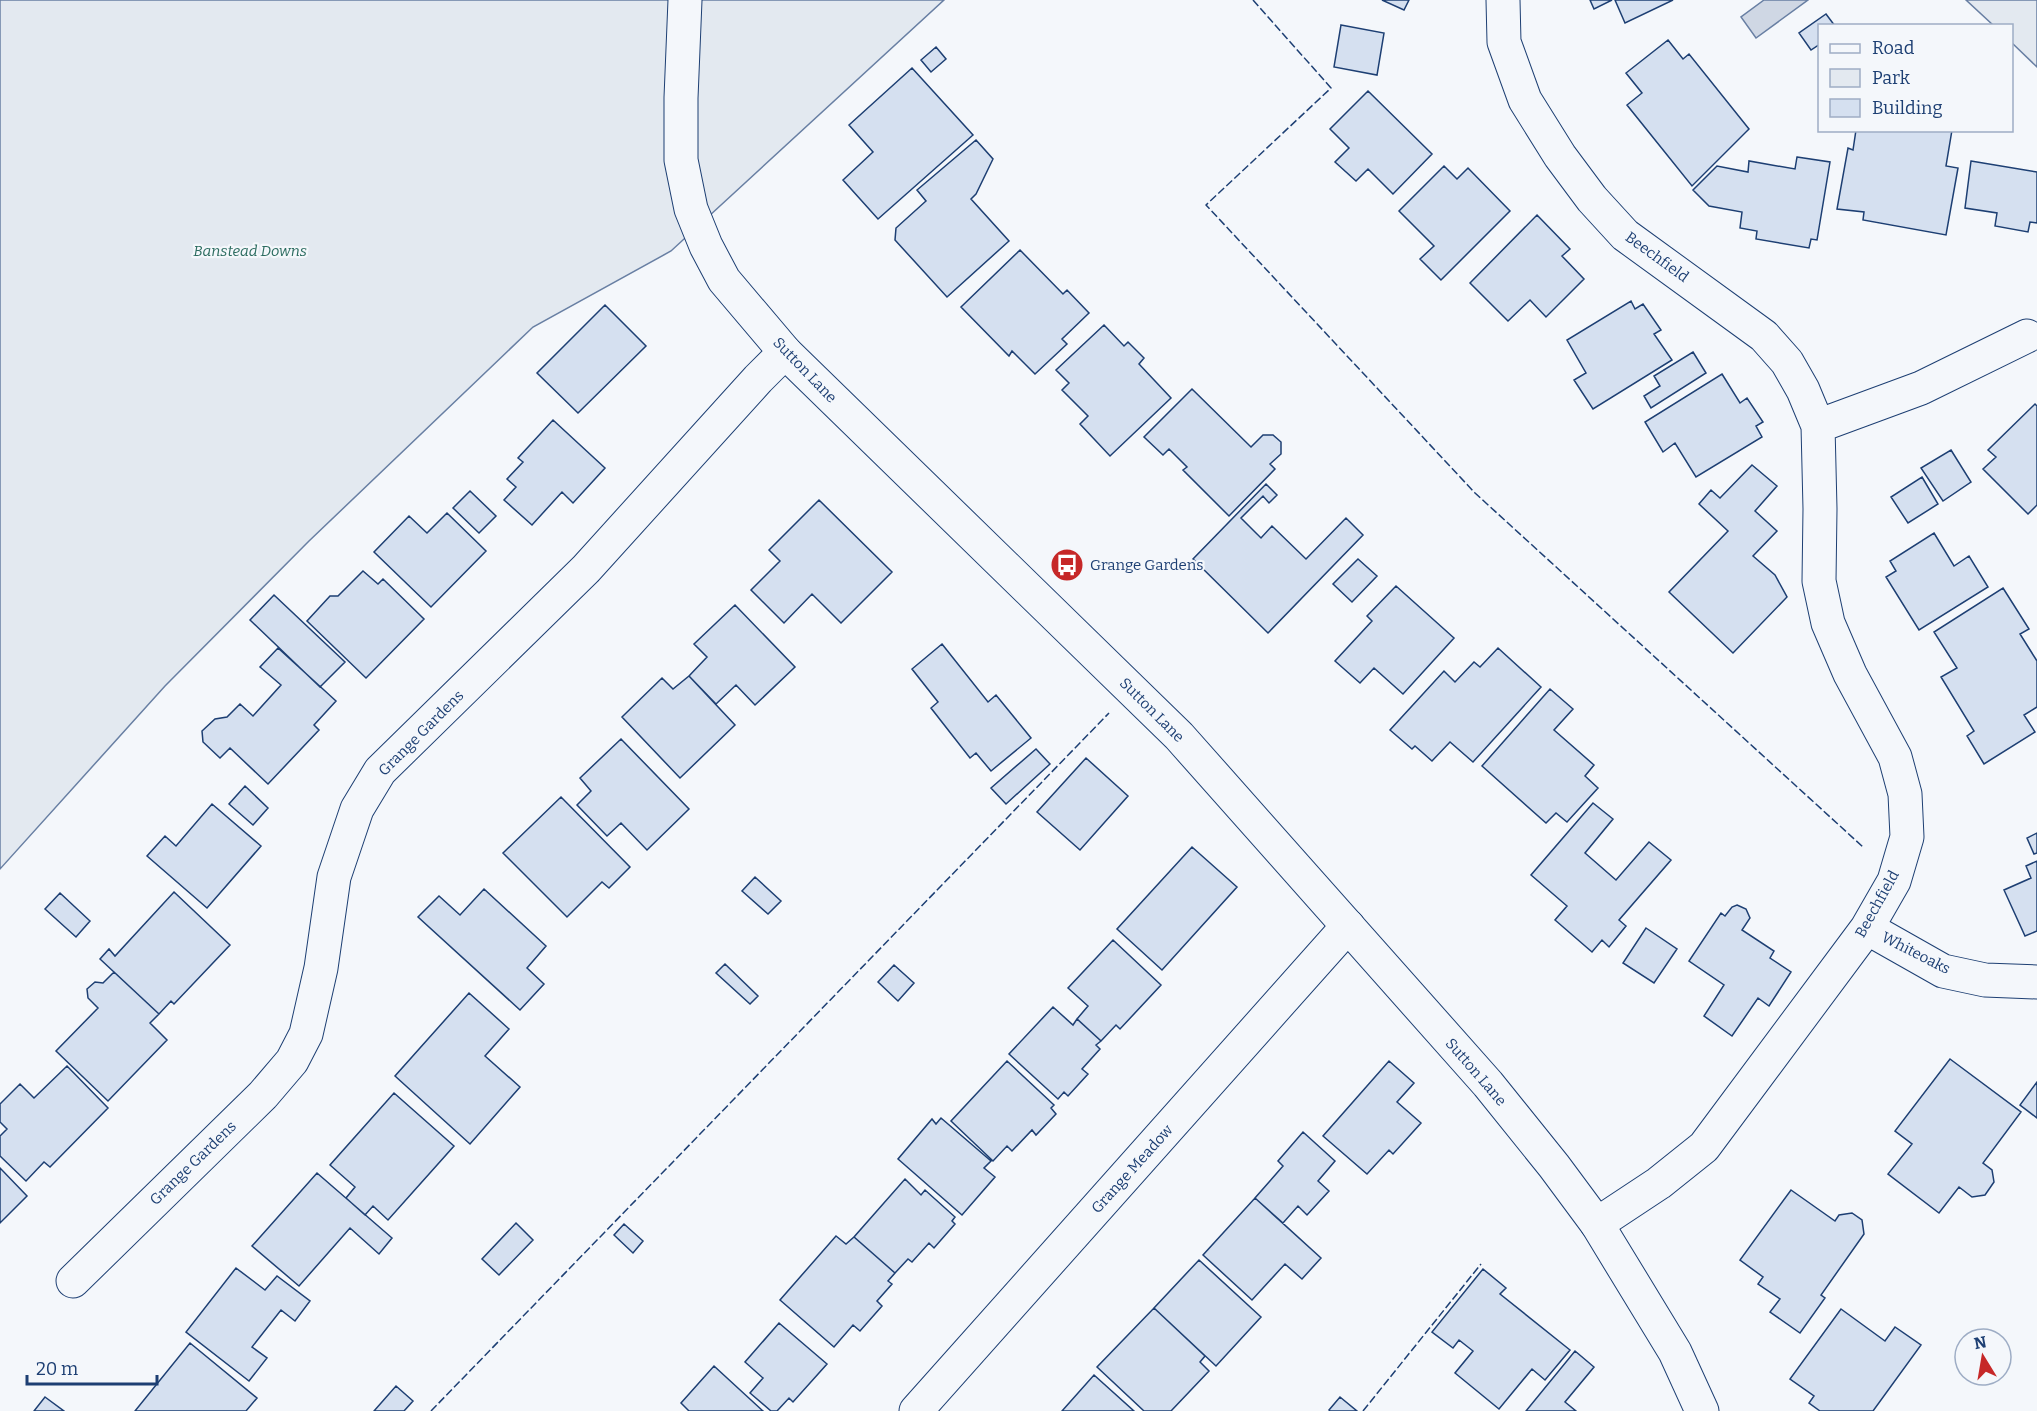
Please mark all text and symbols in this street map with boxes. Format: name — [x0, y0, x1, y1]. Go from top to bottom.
legend — [1818, 24, 2013, 132]
text: Road — [1872, 37, 1915, 59]
text: Park — [1872, 67, 1911, 89]
text: Building — [1872, 97, 1943, 119]
street label: Beechfield — [1622, 228, 1692, 286]
park label: Banstead Downs — [193, 242, 307, 260]
street label: Sutton Lane — [769, 334, 841, 406]
bus stop icon: Grange Gardens — [1049, 547, 1085, 583]
place label: Grange Gardens — [1090, 556, 1203, 574]
street label: Sutton Lane — [1116, 674, 1188, 746]
street label: Grange Gardens — [375, 687, 467, 779]
street label: Beechfield — [1851, 867, 1903, 941]
street label: Whiteoaks — [1879, 928, 1953, 978]
street label: Sutton Lane — [1442, 1034, 1510, 1110]
street label: Grange Gardens — [146, 1117, 240, 1209]
street label: Grange Meadow — [1087, 1120, 1177, 1217]
north arrow — [1953, 1327, 2013, 1387]
text: N — [1972, 1332, 1988, 1353]
scale bar — [27, 1348, 158, 1386]
text: 20 m — [36, 1358, 78, 1380]

